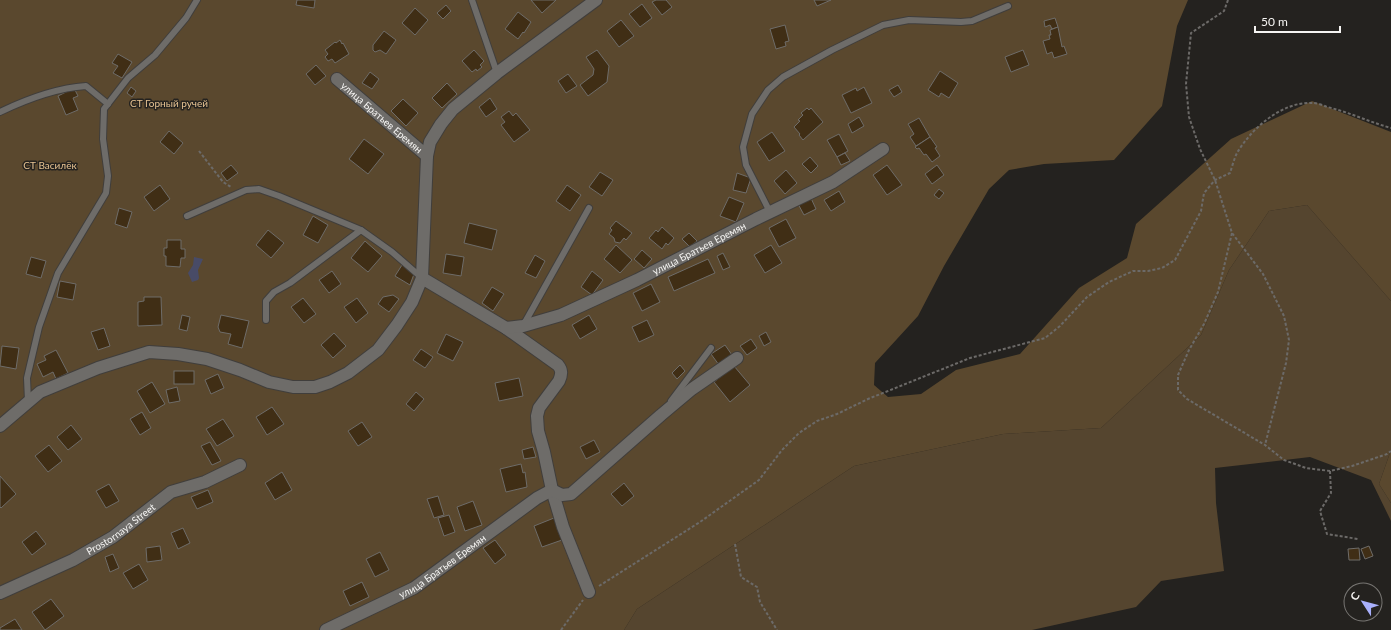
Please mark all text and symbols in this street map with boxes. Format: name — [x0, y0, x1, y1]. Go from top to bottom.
scale bar — [1255, 8, 1340, 34]
text: 50 m — [1261, 14, 1288, 29]
street label: улица Братьев Еремян — [339, 79, 425, 156]
park label: СТ Горный ручей — [130, 97, 208, 109]
park label: СТ Василёк — [23, 159, 77, 171]
street label: улица Братьев Еремян — [650, 219, 748, 277]
street label: Prostornaya Street — [84, 500, 158, 557]
street label: улица Братьев Еремян — [397, 532, 488, 600]
north arrow — [1343, 582, 1383, 622]
text: С — [1347, 588, 1362, 603]

